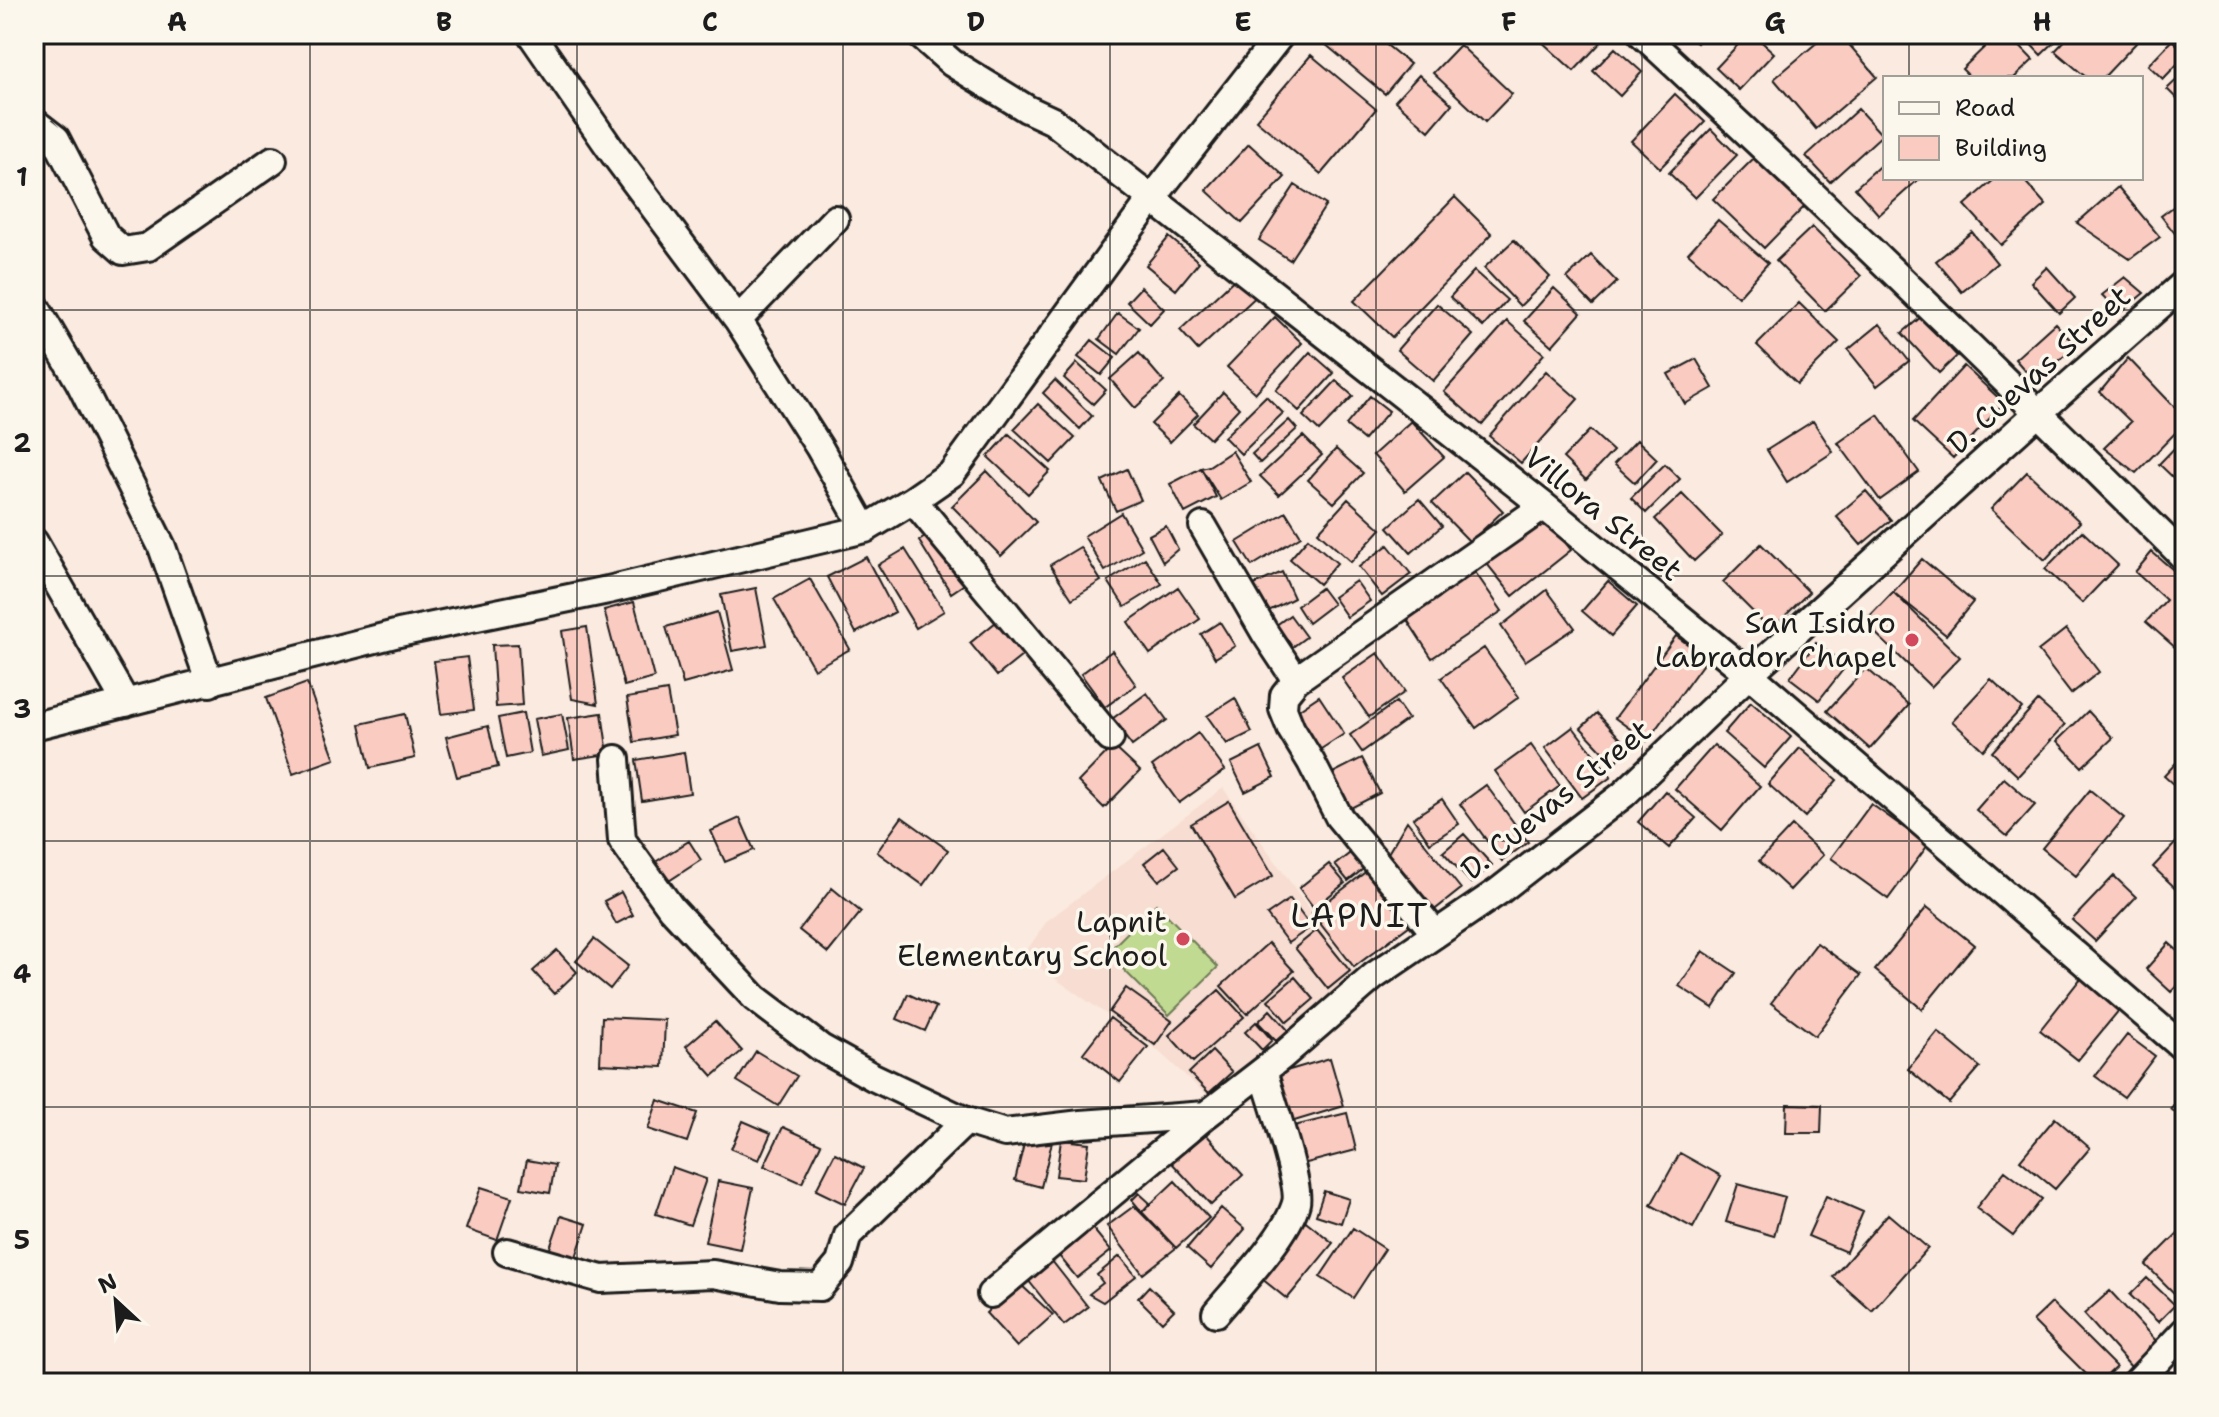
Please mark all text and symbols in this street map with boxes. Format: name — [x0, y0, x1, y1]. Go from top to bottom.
text: A — [167, 4, 187, 39]
text: B — [436, 4, 452, 39]
text: C — [702, 4, 718, 39]
text: D — [967, 4, 985, 39]
text: E — [1234, 4, 1252, 39]
text: F — [1501, 4, 1517, 39]
text: G — [1765, 4, 1786, 39]
text: H — [2033, 4, 2051, 39]
legend — [1883, 76, 2143, 180]
text: Road — [1955, 92, 2015, 124]
text: Building — [1955, 132, 2047, 164]
text: 1 — [16, 159, 28, 194]
street label: D. Cuevas Street — [1938, 276, 2139, 463]
text: 2 — [13, 425, 31, 460]
street label: Villora Street — [1515, 437, 1691, 590]
place label: San Isidro Labrador Chapel — [1655, 602, 1896, 677]
marker: San Isidro Labrador Chapel — [1903, 631, 1921, 649]
text: 3 — [13, 691, 31, 726]
street label: D. Cuevas Street — [1452, 710, 1659, 889]
district label: LAPNIT — [1290, 892, 1430, 938]
place label: Lapnit Elementary School — [897, 901, 1167, 976]
marker: Lapnit Elementary School — [1174, 930, 1192, 948]
text: 4 — [13, 956, 31, 991]
text: 5 — [14, 1222, 30, 1257]
north arrow — [76, 1261, 156, 1341]
text: N — [93, 1267, 122, 1300]

